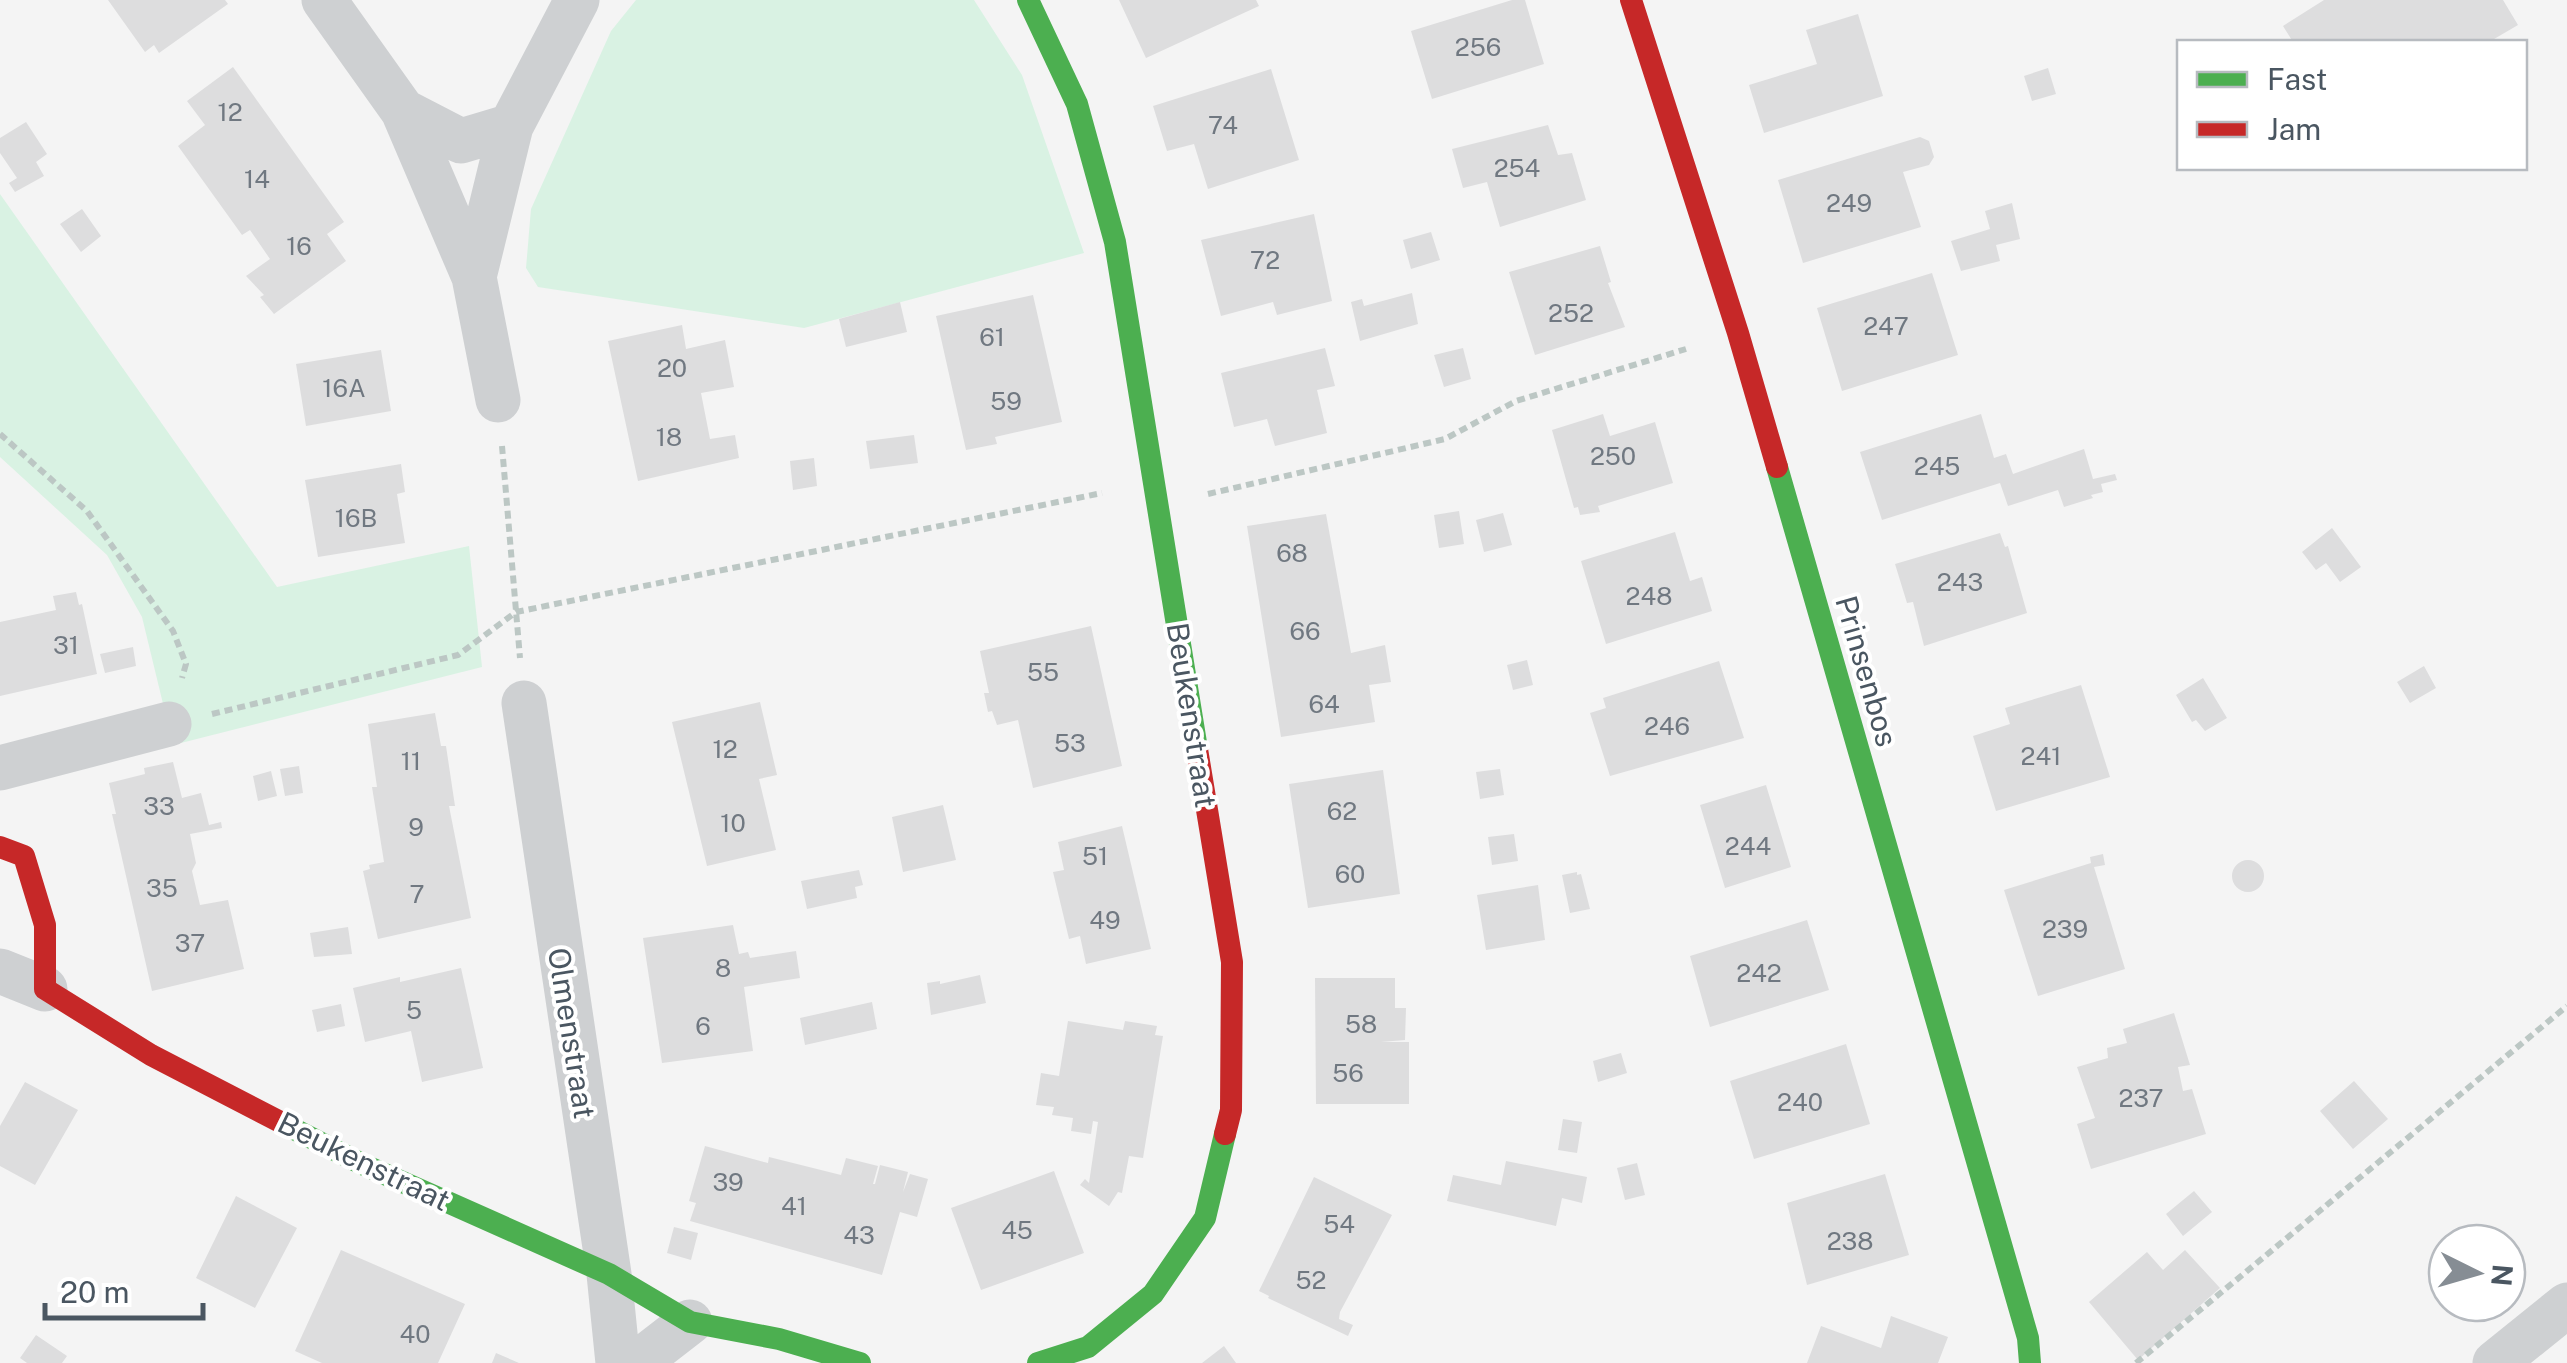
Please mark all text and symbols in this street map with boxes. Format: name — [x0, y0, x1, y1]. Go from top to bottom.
house number: 256 — [1455, 32, 1501, 62]
legend — [2177, 40, 2527, 170]
text: Fast — [2267, 61, 2327, 97]
house number: 12 — [217, 97, 243, 127]
house number: 74 — [1208, 110, 1238, 140]
text: Jam — [2267, 111, 2321, 147]
house number: 254 — [1494, 153, 1540, 183]
house number: 14 — [244, 164, 270, 194]
house number: 249 — [1826, 188, 1872, 218]
house number: 16 — [286, 231, 312, 261]
house number: 72 — [1250, 245, 1280, 275]
house number: 252 — [1548, 298, 1594, 328]
house number: 247 — [1863, 311, 1909, 341]
house number: 61 — [979, 322, 1005, 352]
house number: 20 — [657, 353, 687, 383]
house number: 16A — [322, 373, 366, 403]
house number: 59 — [990, 386, 1022, 416]
house number: 18 — [656, 422, 682, 452]
house number: 250 — [1590, 441, 1636, 471]
house number: 245 — [1914, 451, 1960, 481]
house number: 16B — [335, 503, 377, 533]
house number: 68 — [1276, 538, 1308, 568]
house number: 243 — [1937, 567, 1983, 597]
house number: 248 — [1626, 581, 1672, 611]
street label: Prinsenbos — [1828, 592, 1906, 750]
house number: 66 — [1290, 616, 1320, 646]
street label: Beukenstraat — [1160, 620, 1224, 810]
house number: 31 — [53, 630, 79, 660]
house number: 55 — [1027, 657, 1059, 687]
house number: 64 — [1308, 689, 1340, 719]
house number: 246 — [1644, 711, 1690, 741]
house number: 53 — [1054, 728, 1086, 758]
house number: 12 — [712, 734, 738, 764]
house number: 241 — [2021, 741, 2061, 771]
house number: 11 — [401, 746, 421, 776]
house number: 33 — [143, 791, 175, 821]
house number: 62 — [1327, 796, 1357, 826]
house number: 10 — [720, 808, 746, 838]
house number: 9 — [408, 812, 424, 842]
house number: 244 — [1725, 831, 1771, 861]
house number: 51 — [1082, 841, 1108, 871]
house number: 60 — [1335, 859, 1365, 889]
house number: 35 — [146, 873, 178, 903]
house number: 7 — [409, 879, 425, 909]
house number: 49 — [1089, 905, 1121, 935]
house number: 239 — [2042, 914, 2088, 944]
house number: 37 — [175, 928, 205, 958]
street label: Olmenstraat — [541, 945, 603, 1121]
house number: 8 — [715, 953, 731, 983]
house number: 242 — [1736, 958, 1782, 988]
house number: 5 — [406, 995, 422, 1025]
house number: 58 — [1345, 1009, 1377, 1039]
house number: 6 — [695, 1011, 711, 1041]
house number: 56 — [1332, 1058, 1364, 1088]
house number: 237 — [2118, 1083, 2164, 1113]
house number: 240 — [1777, 1087, 1823, 1117]
street label: Beukenstraat — [272, 1104, 456, 1218]
house number: 39 — [712, 1167, 744, 1197]
house number: 41 — [781, 1191, 807, 1221]
house number: 54 — [1323, 1209, 1355, 1239]
house number: 45 — [1001, 1215, 1033, 1245]
house number: 43 — [843, 1220, 875, 1250]
north arrow — [2427, 1223, 2527, 1323]
house number: 238 — [1827, 1226, 1873, 1256]
scale bar — [45, 1258, 202, 1320]
text: N — [2485, 1263, 2520, 1288]
house number: 52 — [1296, 1265, 1326, 1295]
text: 20 m — [60, 1274, 129, 1310]
house number: 40 — [399, 1319, 431, 1349]

